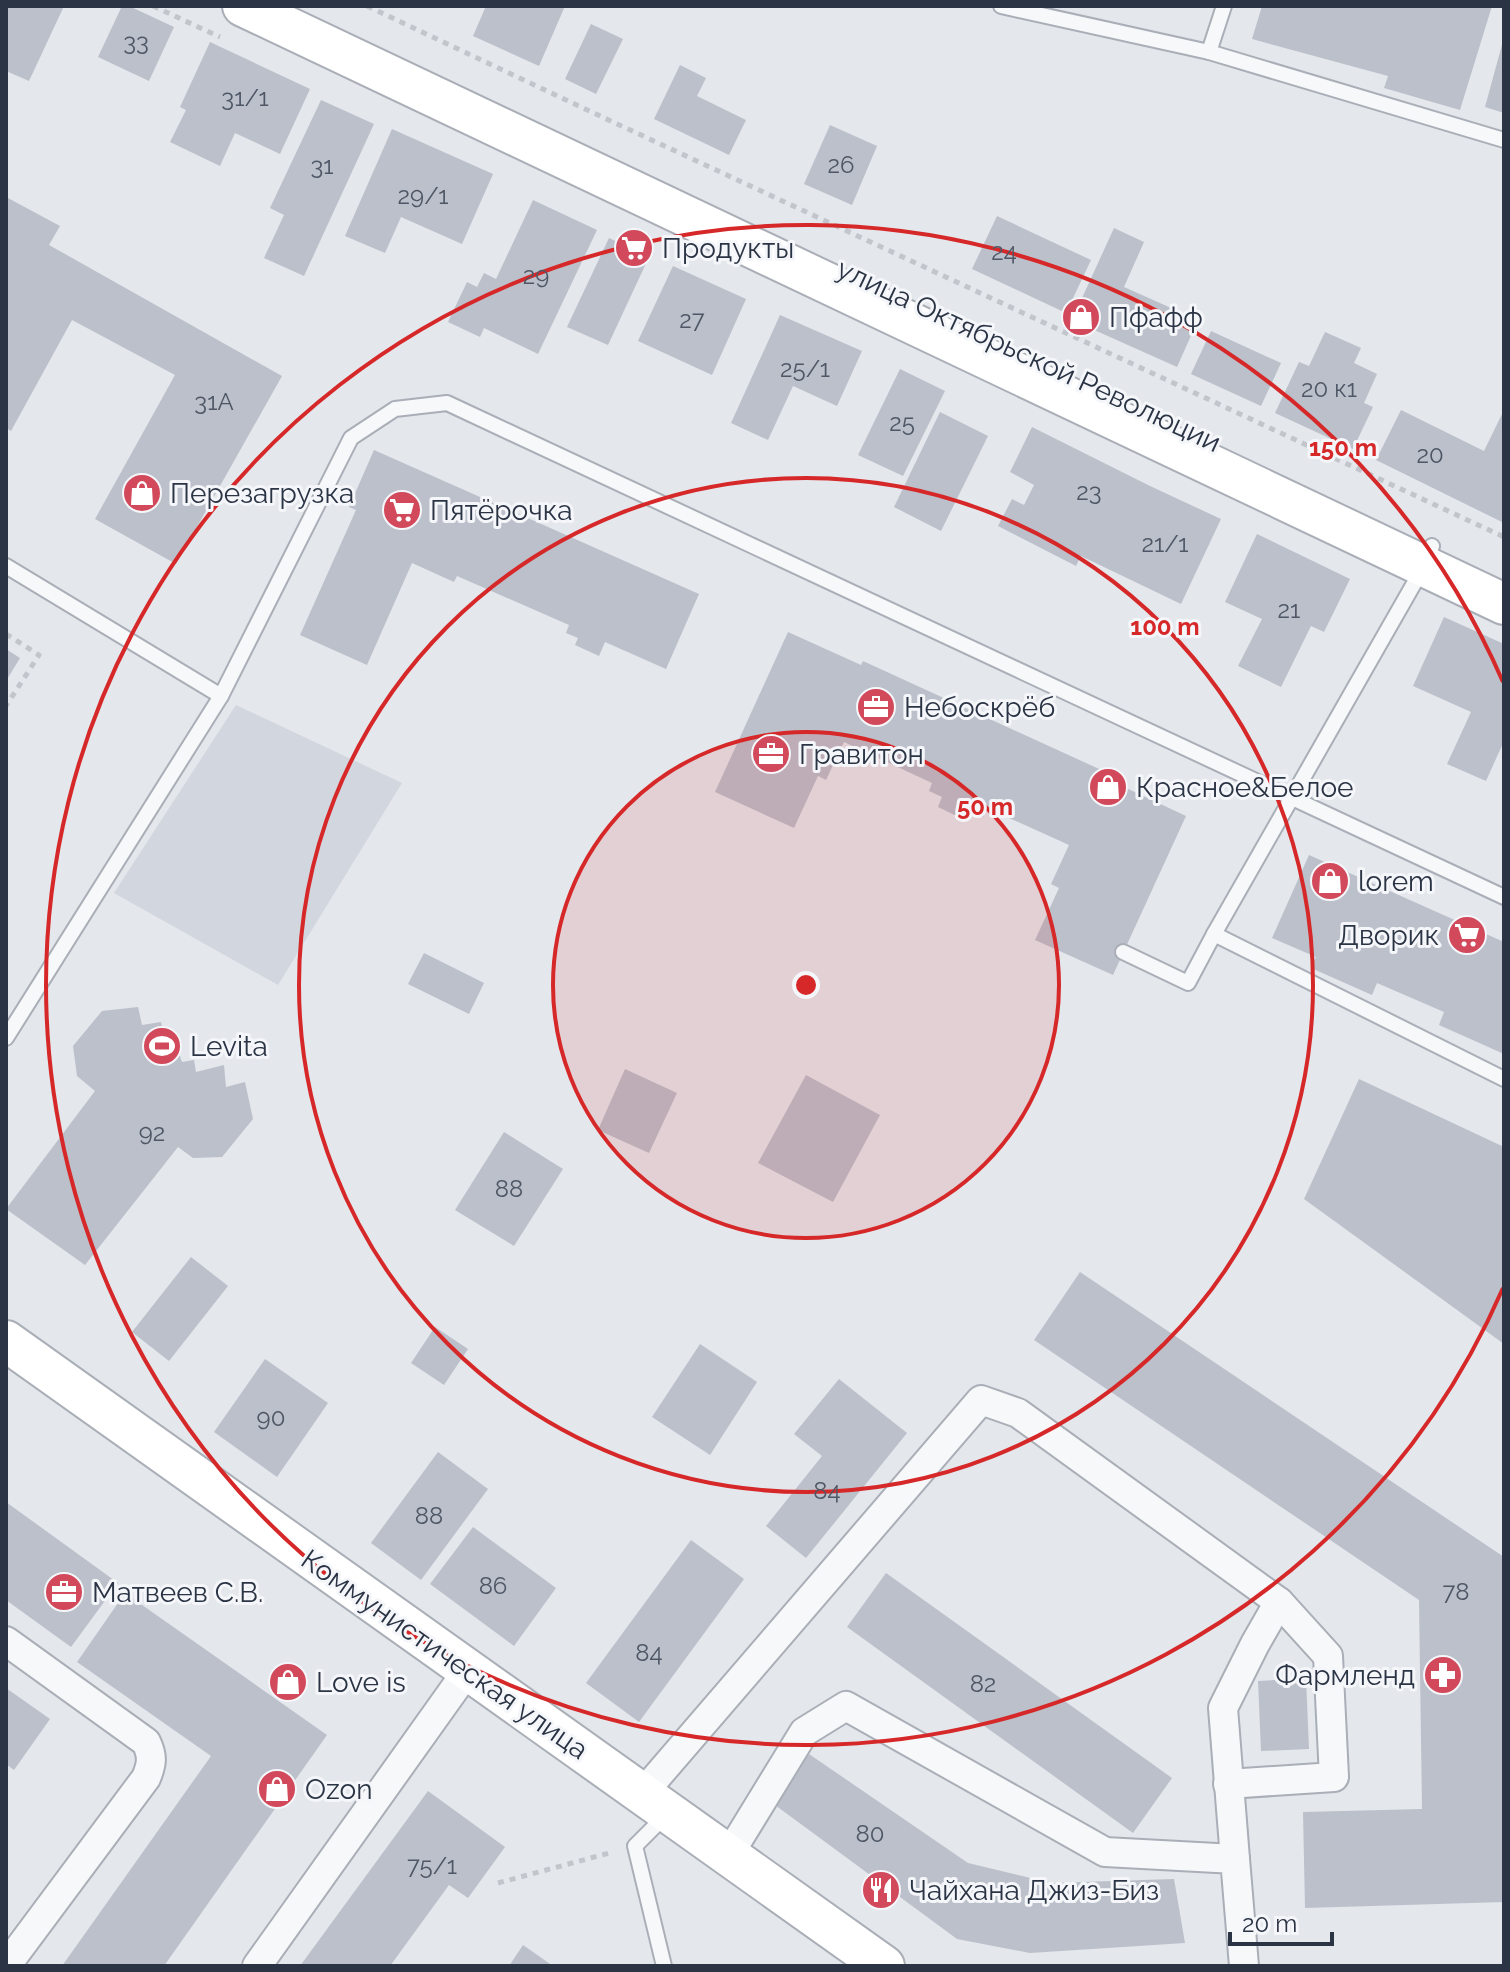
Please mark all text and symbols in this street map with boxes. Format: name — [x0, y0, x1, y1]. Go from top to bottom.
house number: 33 — [123, 27, 149, 56]
house number: 31/1 — [221, 83, 269, 112]
house number: 26 — [828, 150, 854, 179]
house number: 31 — [310, 151, 334, 180]
house number: 29/1 — [398, 181, 448, 210]
supermarket icon: Продукты — [613, 227, 655, 269]
place label: Продукты — [662, 232, 794, 265]
house number: 24 — [991, 237, 1017, 266]
street label: улица Октябрьской Революции — [832, 252, 1226, 459]
house number: 29 — [523, 261, 549, 290]
shop icon: Пфафф — [1060, 296, 1102, 338]
place label: Пфафф — [1109, 301, 1203, 334]
house number: 27 — [679, 305, 705, 334]
house number: 25/1 — [780, 354, 830, 383]
house number: 20 к1 — [1301, 374, 1357, 403]
house number: 31А — [194, 387, 234, 416]
house number: 25 — [889, 408, 915, 437]
text: 150 m — [1309, 433, 1377, 462]
house number: 20 — [1416, 440, 1444, 469]
shop icon: Перезагрузка — [121, 472, 163, 514]
place label: Перезагрузка — [170, 477, 354, 510]
house number: 23 — [1076, 477, 1102, 506]
supermarket icon: Пятёрочка — [381, 489, 423, 531]
place label: Пятёрочка — [430, 494, 572, 527]
house number: 21/1 — [1141, 529, 1189, 558]
house number: 21 — [1278, 595, 1300, 624]
text: 100 m — [1130, 612, 1200, 641]
office icon: Небоскрёб — [855, 686, 897, 728]
place label: Небоскрёб — [904, 691, 1055, 724]
office icon: Гравитон — [750, 733, 792, 775]
place label: Гравитон — [799, 738, 924, 771]
shop icon: Красное&Белое — [1087, 766, 1129, 808]
place label: Красное&Белое — [1136, 771, 1353, 804]
text: 50 m — [957, 792, 1013, 821]
shop icon: lorem — [1309, 860, 1351, 902]
place label: lorem — [1358, 865, 1434, 898]
supermarket icon: Дворик — [1446, 914, 1488, 956]
place label: Дворик — [1338, 919, 1439, 952]
centre of rings — [792, 971, 820, 999]
sports icon: Levita — [141, 1025, 183, 1067]
place label: Levita — [190, 1030, 268, 1063]
house number: 92 — [139, 1118, 165, 1147]
house number: 88 — [495, 1174, 523, 1203]
house number: 90 — [257, 1403, 285, 1432]
house number: 84 — [813, 1476, 841, 1505]
house number: 88 — [415, 1501, 443, 1530]
street label: Коммунистическая улица — [295, 1543, 594, 1766]
office icon: Матвеев С.В. — [43, 1571, 85, 1613]
house number: 86 — [479, 1571, 507, 1600]
place label: Матвеев С.В. — [92, 1576, 263, 1609]
house number: 78 — [1442, 1577, 1470, 1606]
house number: 84 — [635, 1638, 663, 1667]
pharmacy icon: Фармленд — [1422, 1654, 1464, 1696]
place label: Фармленд — [1275, 1659, 1415, 1692]
shop icon: Love is — [267, 1661, 309, 1703]
place label: Love is — [316, 1666, 406, 1699]
house number: 82 — [970, 1669, 996, 1698]
shop icon: Ozon — [256, 1768, 298, 1810]
place label: Ozon — [305, 1773, 372, 1806]
house number: 80 — [856, 1819, 884, 1848]
house number: 75/1 — [407, 1851, 457, 1880]
restaurant icon: Чайхана Джиз-Биз — [860, 1869, 902, 1911]
place label: Чайхана Джиз-Биз — [909, 1874, 1159, 1907]
scale bar — [1230, 1896, 1332, 1946]
text: 20 m — [1242, 1909, 1297, 1938]

